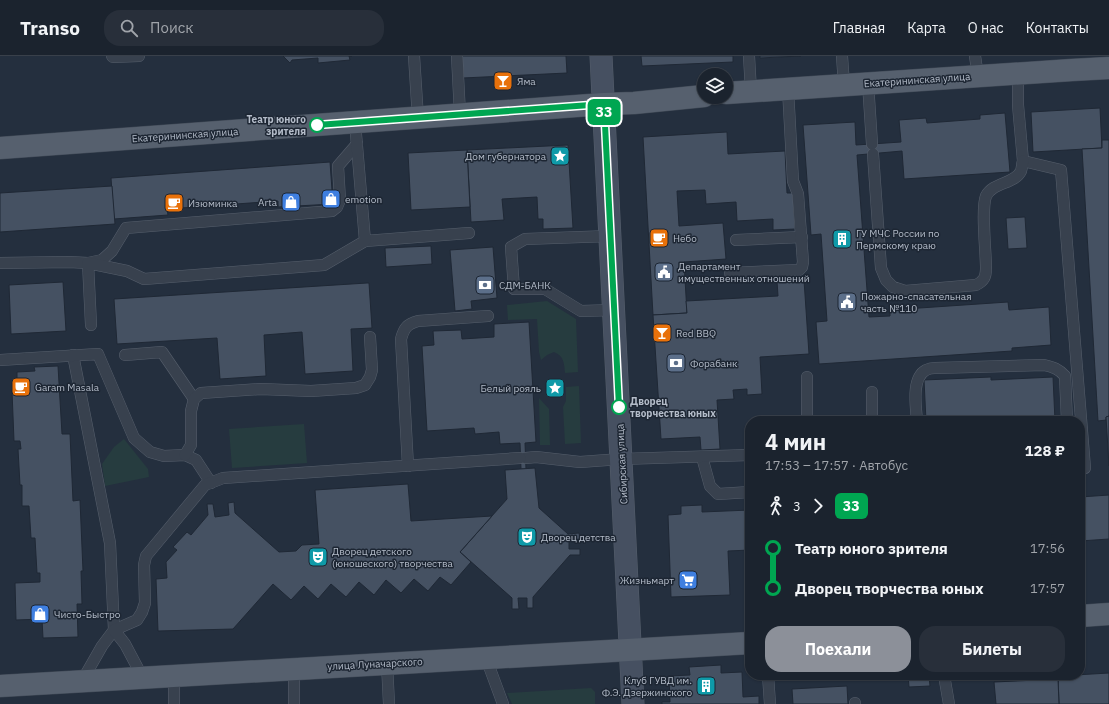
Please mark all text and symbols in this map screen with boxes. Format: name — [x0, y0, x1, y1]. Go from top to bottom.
search box — [104, 10, 384, 46]
text: Transo — [20, 16, 80, 40]
icon: search — [118, 17, 140, 39]
text: Поиск — [150, 18, 194, 37]
text: Главная — [833, 19, 885, 37]
text: Карта — [907, 19, 946, 37]
text: О нас — [968, 19, 1004, 37]
text: Контакты — [1026, 19, 1089, 37]
map controls — [697, 68, 733, 104]
button: layers — [697, 68, 733, 104]
bar icon: Яма — [492, 70, 514, 92]
street label: Екатерининская улица — [863, 70, 971, 90]
place label: Яма — [517, 75, 536, 88]
line badge: 33 — [586, 99, 622, 125]
text: 33 — [596, 103, 612, 121]
place label: Театр юного зрителя — [246, 113, 306, 138]
marker: Театр юного зрителя — [309, 117, 325, 133]
street label: Екатерининская улица — [131, 125, 239, 145]
place icon: Дом губернатора — [549, 145, 571, 167]
place label: Дом губернатора — [465, 150, 547, 163]
shop icon: emotion — [320, 188, 342, 210]
shop icon: Arta — [280, 191, 302, 213]
cafe icon: Изюминка — [163, 192, 185, 214]
place label: emotion — [345, 193, 382, 206]
place label: Arta — [258, 196, 278, 209]
place label: Изюминка — [188, 197, 238, 210]
cafe icon: Небо — [648, 227, 670, 249]
place label: ГУ МЧС России по Пермскому краю — [856, 227, 940, 252]
building icon: ГУ МЧС России по Пермскому краю — [831, 228, 853, 250]
place label: Небо — [673, 232, 697, 245]
place label: Департамент имущественных отношений — [678, 260, 810, 285]
public building icon: Департамент имущественных отношений — [653, 261, 675, 283]
bank icon: СДМ-БАНК — [474, 274, 496, 296]
place label: СДМ-БАНК — [499, 279, 551, 292]
place label: Пожарно-спасательная часть №110 — [861, 290, 972, 315]
public building icon: Пожарно-спасательная часть №110 — [836, 291, 858, 313]
bar icon: Red BBQ — [651, 322, 673, 344]
place label: Red BBQ — [676, 327, 716, 340]
bank icon: Форабанк — [665, 352, 687, 374]
place label: Форабанк — [690, 357, 738, 370]
cafe icon: Garam Masala — [10, 376, 32, 398]
place icon: Белый рояль — [544, 377, 566, 399]
place label: Garam Masala — [35, 381, 100, 394]
place label: Белый рояль — [480, 382, 541, 395]
place label: Дворец творчества юных — [630, 395, 716, 420]
marker: Дворец творчества юных — [611, 399, 627, 415]
street label: Сибирская улица — [613, 423, 631, 505]
text: 4 мин — [765, 427, 826, 456]
text: 128 ₽ — [1025, 441, 1065, 460]
text: 17:53 – 17:57 · Автобус — [765, 457, 908, 474]
icon: walk — [765, 495, 787, 517]
icon: forward — [807, 495, 829, 517]
text: 33 — [843, 497, 860, 515]
text: 3 — [793, 498, 801, 515]
theatre icon: Дворец детства — [516, 526, 538, 548]
place label: Дворец детства — [541, 531, 616, 544]
text: Театр юного зрителя — [795, 539, 948, 558]
text: 17:56 — [1030, 540, 1065, 557]
place label: Дворец детского (юношеского) творчества — [332, 545, 453, 570]
theatre icon: Дворец детского (юношеского) творчества — [307, 546, 329, 568]
supermarket icon: Жизньмарт — [677, 569, 699, 591]
place label: Жизньмарт — [620, 574, 674, 587]
text: Дворец творчества юных — [795, 579, 984, 598]
text: 17:57 — [1030, 580, 1065, 597]
shop icon: Чисто-Быстро — [29, 603, 51, 625]
place label: Чисто-Быстро — [54, 608, 121, 621]
button: Поехали — [765, 626, 911, 672]
button: Билеты — [919, 626, 1065, 672]
street label: улица Луначарского — [327, 655, 423, 673]
place label: Клуб ГУВД им. Ф.Э. Дзержинского — [602, 674, 692, 699]
building icon: Клуб ГУВД им. Ф.Э. Дзержинского — [695, 675, 717, 697]

